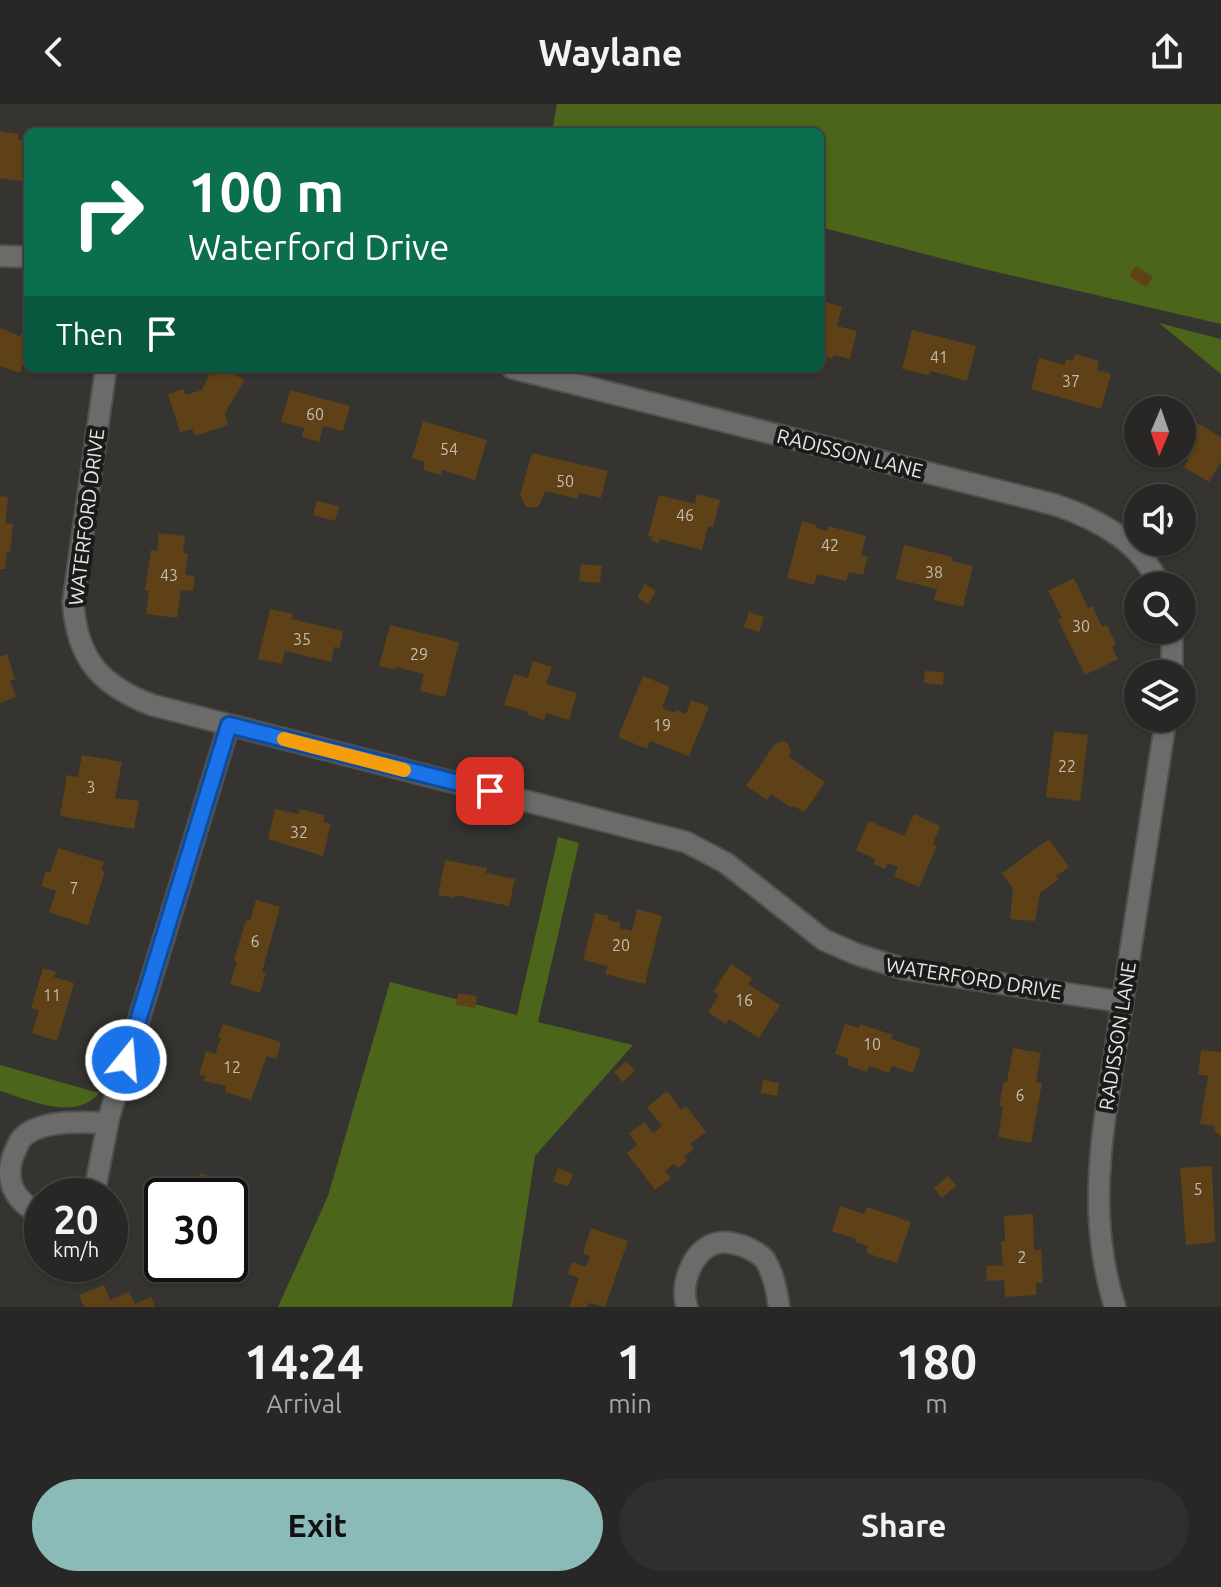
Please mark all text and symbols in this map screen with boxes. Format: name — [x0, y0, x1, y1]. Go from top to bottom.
icon: back — [32, 30, 76, 74]
icon: share — [1145, 30, 1189, 74]
text: Waylane — [539, 32, 682, 73]
icon: right — [56, 160, 160, 264]
text: 100 m — [188, 160, 344, 223]
text: Waterford Drive — [188, 226, 449, 267]
icon: arrive — [140, 312, 184, 356]
text: Then — [56, 317, 124, 351]
house number: 41 — [930, 348, 948, 366]
house number: 37 — [1062, 372, 1080, 390]
north arrow — [1124, 396, 1196, 468]
map controls — [1124, 396, 1196, 732]
house number: 60 — [306, 405, 324, 423]
street label: RADISSON LANE — [775, 424, 925, 482]
street label: WATERFORD DRIVE — [64, 427, 108, 607]
house number: 54 — [440, 440, 458, 458]
house number: 50 — [556, 472, 574, 490]
button: sound — [1124, 484, 1196, 556]
house number: 46 — [676, 506, 694, 524]
house number: 42 — [821, 536, 839, 554]
house number: 38 — [925, 563, 943, 581]
house number: 43 — [160, 566, 178, 584]
button: search — [1124, 572, 1196, 644]
house number: 30 — [1072, 617, 1090, 635]
house number: 35 — [293, 630, 311, 648]
house number: 29 — [410, 645, 428, 663]
button: layers — [1124, 660, 1196, 732]
house number: 19 — [653, 716, 671, 734]
pin — [456, 757, 524, 825]
house number: 22 — [1058, 757, 1076, 775]
icon: arrive — [468, 769, 512, 813]
house number: 3 — [86, 778, 96, 796]
house number: 32 — [290, 823, 308, 841]
house number: 7 — [69, 879, 79, 897]
house number: 6 — [250, 932, 260, 950]
house number: 20 — [612, 936, 630, 954]
street label: WATERFORD DRIVE — [884, 953, 1064, 1003]
street label: RADISSON LANE — [1094, 960, 1140, 1112]
house number: 11 — [43, 986, 61, 1004]
house number: 16 — [735, 991, 753, 1009]
position arrow — [84, 1018, 168, 1102]
house number: 10 — [863, 1035, 881, 1053]
house number: 12 — [223, 1058, 241, 1076]
house number: 6 — [1015, 1086, 1025, 1104]
speed limit sign: 30 — [144, 1178, 248, 1282]
house number: 5 — [1193, 1180, 1203, 1198]
text: 20 — [53, 1197, 99, 1242]
text: km/h — [53, 1238, 99, 1261]
house number: 2 — [1017, 1248, 1027, 1266]
text: 14:24 — [244, 1334, 364, 1388]
text: 1 — [616, 1334, 643, 1388]
text: 180 — [896, 1334, 977, 1388]
text: Arrival — [266, 1389, 342, 1418]
text: min — [608, 1389, 652, 1418]
text: m — [925, 1389, 948, 1418]
button: Exit — [32, 1479, 603, 1571]
button: Share — [619, 1479, 1189, 1571]

